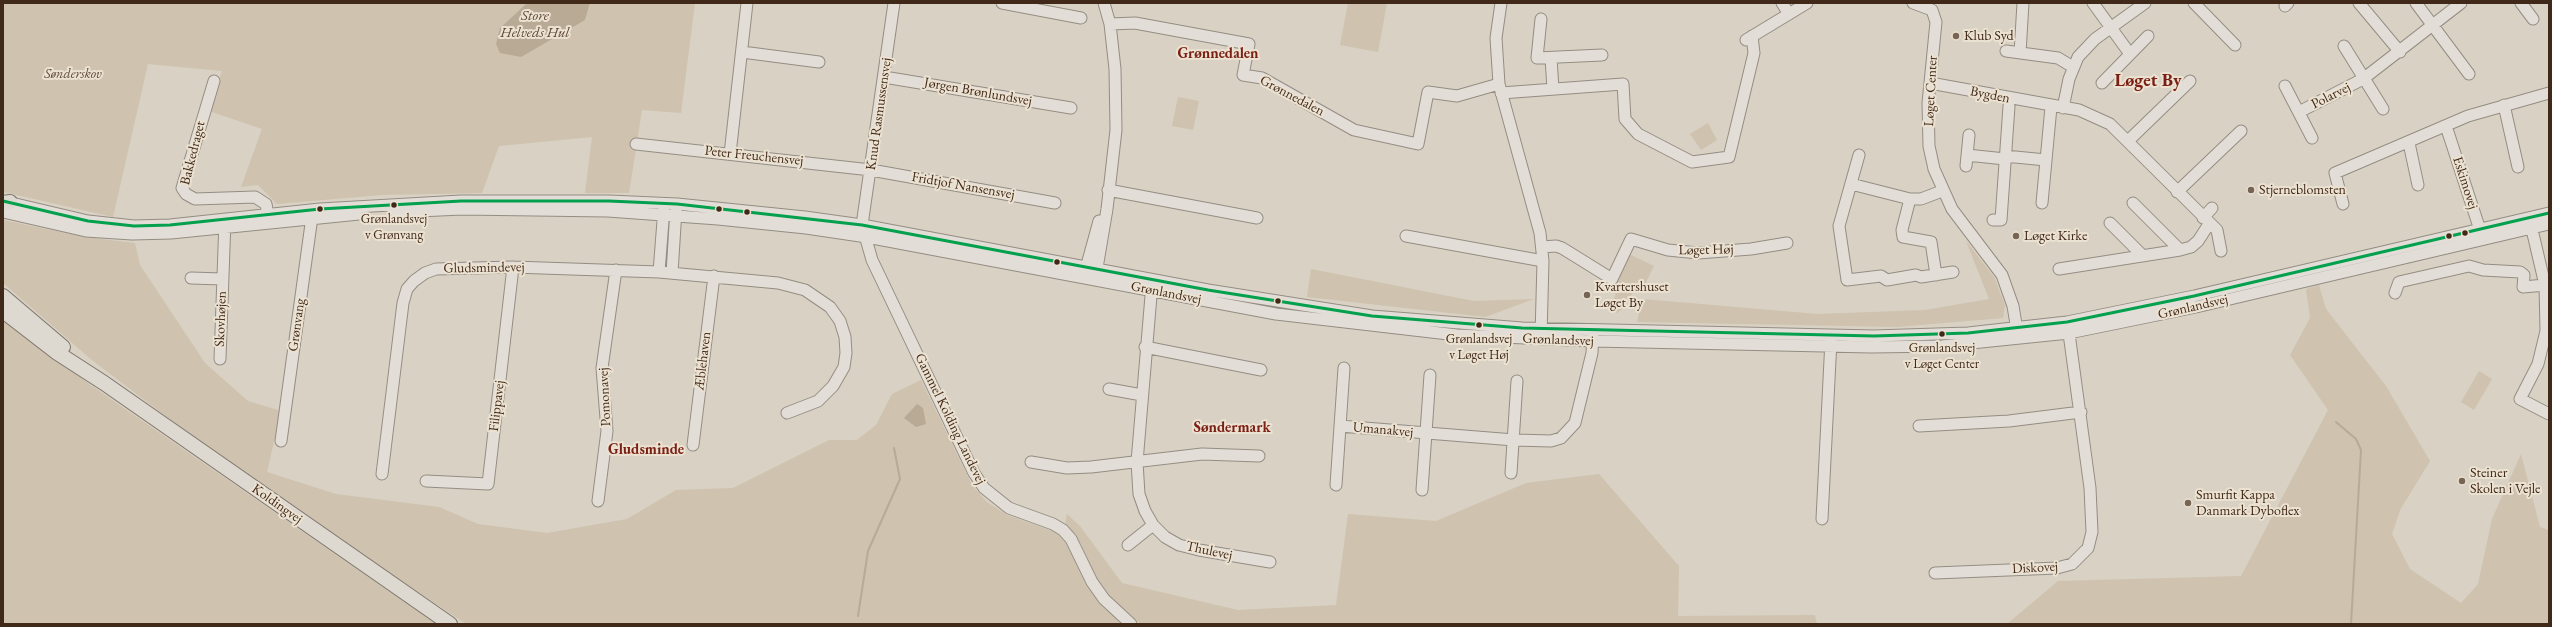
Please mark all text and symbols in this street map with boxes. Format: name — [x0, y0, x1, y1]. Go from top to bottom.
water label: Store Helveds Hul — [500, 7, 570, 42]
place label: Klub Syd — [1964, 28, 2014, 44]
marker: Klub Syd — [1951, 31, 1961, 41]
district label: Grønnedalen — [1178, 45, 1258, 63]
street label: Løget Center — [1921, 55, 1941, 127]
street label: Knud Rasmussensvej — [863, 57, 895, 171]
park label: Sønderskov — [44, 66, 102, 82]
district label: Løget By — [2114, 70, 2182, 92]
street label: Grønnedalen — [1257, 72, 1327, 120]
street label: Jørgen Brønlundsvej — [923, 74, 1033, 110]
street label: Polarvej — [2309, 79, 2353, 113]
street label: Bygden — [1969, 83, 2011, 107]
street label: Bakkedraget — [177, 119, 209, 187]
street label: Peter Freuchensvej — [704, 142, 804, 170]
street label: Eskimovej — [2449, 155, 2481, 211]
street label: Fridtjof Nansensvej — [910, 169, 1016, 203]
place label: Stjerneblomsten — [2259, 182, 2346, 198]
marker: Stjerneblomsten — [2246, 185, 2256, 195]
marker: Grønlandsvej v Grønvang — [389, 200, 399, 210]
unlabelled marker — [315, 204, 325, 214]
unlabelled marker — [714, 204, 724, 214]
unlabelled marker — [742, 207, 752, 217]
place label: Grønlandsvej v Grønvang — [361, 211, 427, 242]
place label: Løget Kirke — [2024, 228, 2087, 244]
unlabelled marker — [2460, 228, 2470, 238]
marker: Løget Kirke — [2011, 231, 2021, 241]
unlabelled marker — [2444, 231, 2454, 241]
street label: Løget Høj — [1678, 241, 1734, 259]
unlabelled marker — [1052, 257, 1062, 267]
street label: Gludsmindevej — [443, 259, 525, 277]
street label: Grønlandsvej — [1129, 278, 1203, 308]
place label: Kvartershuset Løget By — [1595, 279, 1669, 312]
marker: Kvartershuset Løget By — [1582, 290, 1592, 300]
street label: Skovhøjen — [212, 291, 230, 347]
street label: Grønlandsvej — [2156, 291, 2230, 323]
unlabelled marker — [1273, 296, 1283, 306]
street label: Grønvang — [285, 297, 309, 353]
marker: Grønlandsvej v Løget Høj — [1474, 320, 1484, 330]
marker: Grønlandsvej v Løget Center — [1937, 329, 1947, 339]
street label: Grønlandsvej — [1522, 330, 1594, 350]
street label: Æblehaven — [691, 331, 715, 391]
place label: Grønlandsvej v Løget Høj — [1446, 331, 1512, 362]
place label: Grønlandsvej v Løget Center — [1905, 340, 1979, 371]
street label: Gammel Kolding Landevej — [911, 351, 989, 487]
street label: Pomonavej — [595, 367, 615, 427]
street label: Filippavej — [486, 379, 508, 433]
district label: Søndermark — [1193, 419, 1271, 437]
street label: Umanakvej — [1352, 419, 1414, 441]
district label: Gludsminde — [608, 441, 684, 459]
place label: Steiner Skolen i Vejle — [2470, 465, 2540, 498]
marker: Steiner Skolen i Vejle — [2457, 476, 2467, 486]
street label: Koldingvej — [248, 480, 306, 528]
place label: Smurfit Kappa Danmark Dyboflex — [2196, 487, 2299, 520]
marker: Smurfit Kappa Danmark Dyboflex — [2183, 498, 2193, 508]
street label: Thulevej — [1184, 538, 1234, 564]
street label: Diskovej — [2011, 558, 2059, 578]

